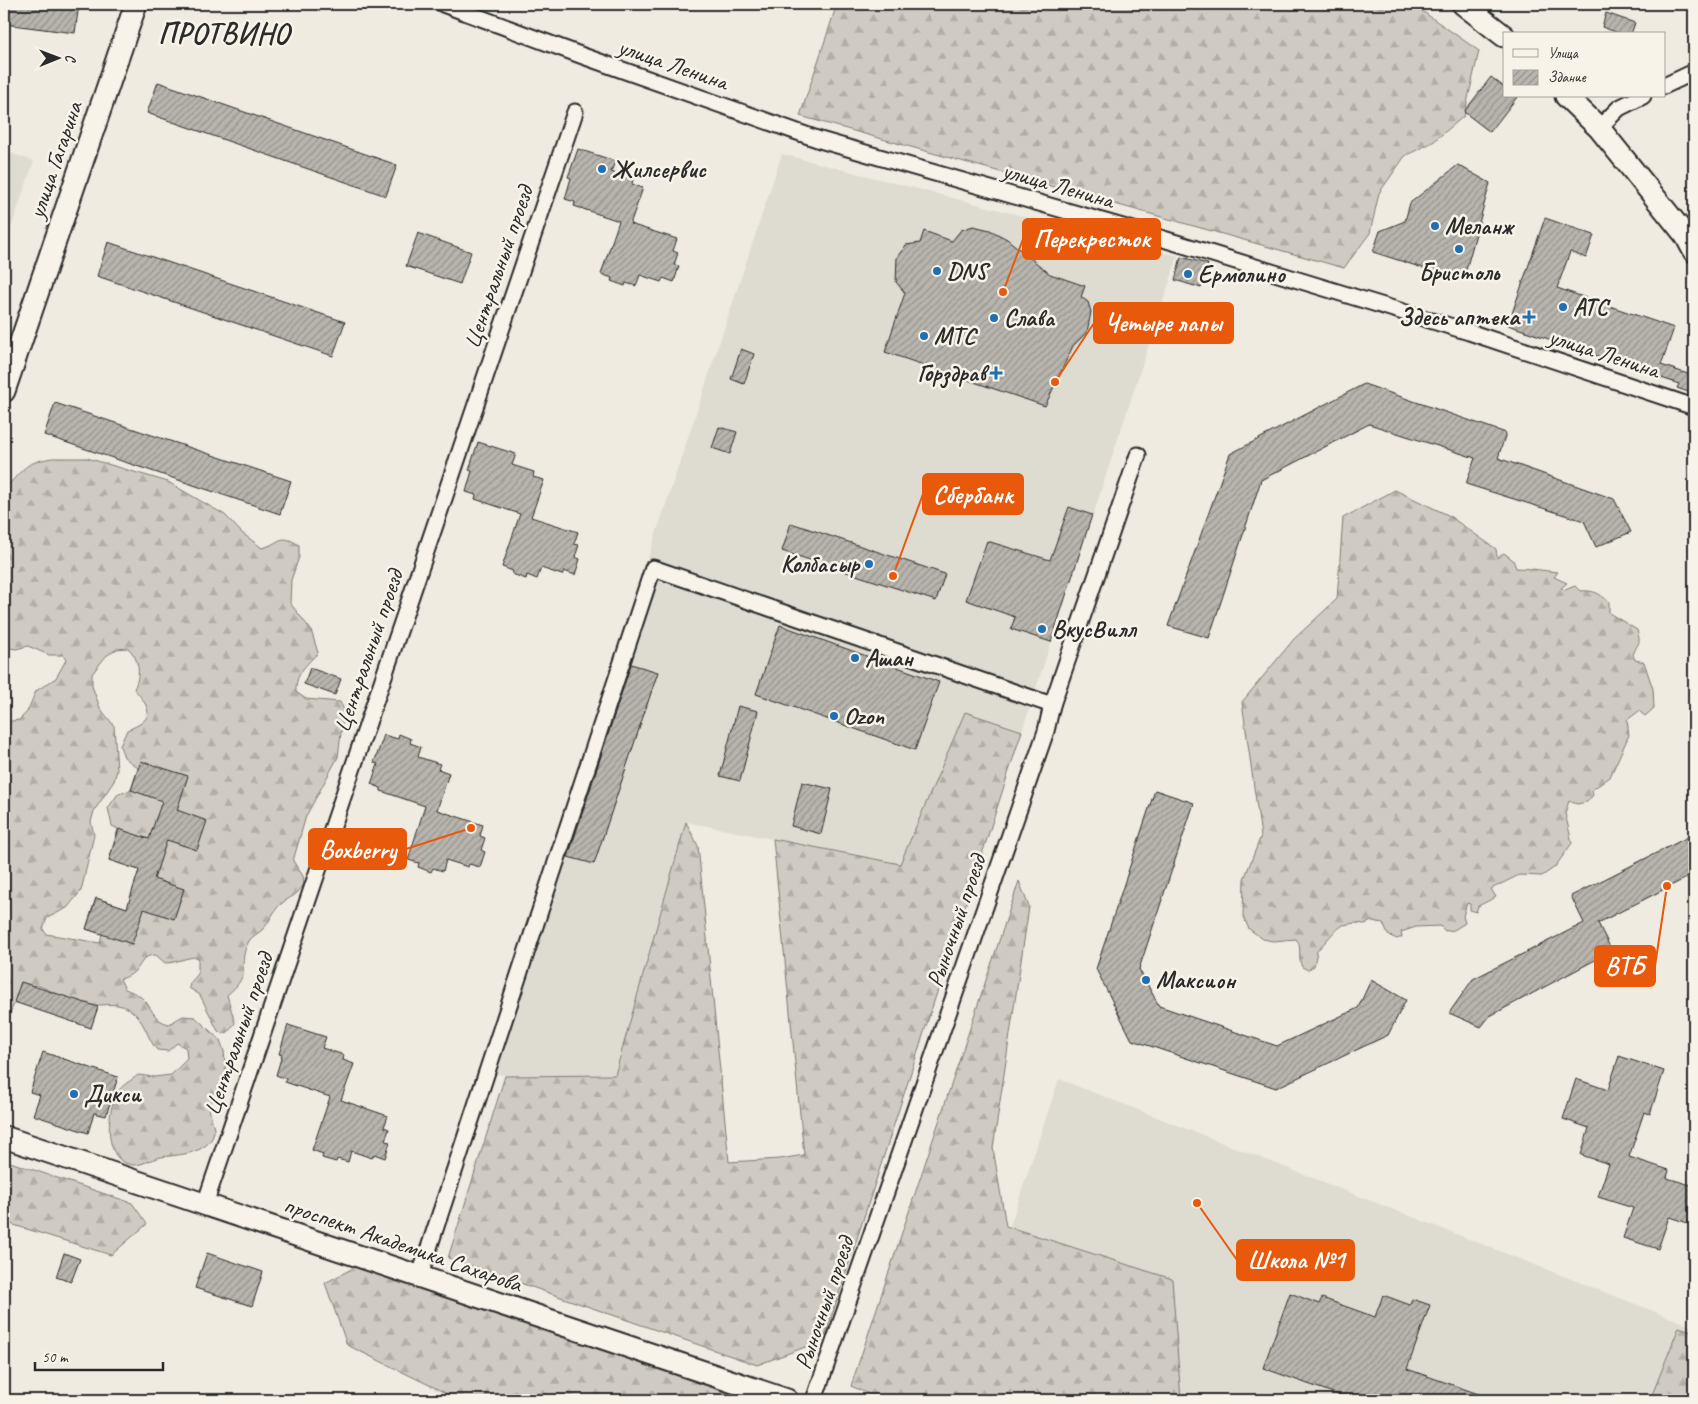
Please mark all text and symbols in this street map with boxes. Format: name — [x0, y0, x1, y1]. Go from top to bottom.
district label: ПРОТВИНО — [158, 15, 293, 52]
street label: улица Ленина — [612, 31, 734, 97]
north arrow — [32, 32, 82, 82]
legend — [1503, 32, 1666, 98]
text: Улица — [1548, 44, 1579, 63]
text: С — [62, 54, 79, 63]
text: Здание — [1548, 68, 1587, 87]
street label: улица Гагарина — [20, 96, 89, 224]
place label: Жилсервис — [612, 154, 708, 184]
street label: улица Ленина — [997, 154, 1119, 216]
marker: Жилсервис — [596, 163, 608, 175]
street label: Центральный проезд — [456, 179, 541, 352]
place label: Меланж — [1445, 211, 1516, 241]
callout: Перекресток — [1023, 219, 1160, 259]
marker: Меланж — [1429, 220, 1441, 232]
text: Перекресток — [1034, 223, 1152, 255]
marker: Бристоль — [1453, 243, 1465, 255]
place label: DNS — [947, 256, 991, 286]
place label: Бристоль — [1419, 257, 1501, 287]
place label: Ермолино — [1198, 259, 1287, 289]
marker: DNS — [931, 265, 943, 277]
marker: Ермолино — [1182, 268, 1194, 280]
place label: АТС — [1573, 292, 1611, 322]
marker: АТС — [1557, 301, 1569, 313]
place label: Здесь аптека — [1399, 302, 1521, 332]
place label: Слава — [1004, 303, 1056, 333]
callout: Четыре лапы — [1094, 303, 1233, 343]
text: Четыре лапы — [1104, 307, 1224, 339]
marker: Здесь аптека — [1523, 311, 1535, 323]
marker: Слава — [988, 312, 1000, 324]
street label: улица Ленина — [1543, 320, 1665, 386]
place label: МТС — [934, 321, 978, 351]
marker: МТС — [918, 330, 930, 342]
place label: Горздрав — [917, 358, 990, 389]
marker: Горздрав — [990, 367, 1002, 379]
callout: Сбербанк — [923, 474, 1023, 514]
text: Сбербанк — [933, 479, 1015, 511]
place label: Колбасыр — [781, 549, 861, 579]
marker: Колбасыр — [863, 558, 875, 570]
street label: Центральный проезд — [326, 563, 411, 736]
place label: ВкусВилл — [1052, 614, 1137, 644]
marker: ВкусВилл — [1036, 623, 1048, 635]
place label: Ашан — [865, 643, 914, 673]
marker: Ашан — [849, 652, 861, 664]
place label: Ozon — [844, 701, 885, 731]
marker: Ozon — [828, 710, 840, 722]
callout: Boxberry — [309, 829, 406, 869]
text: Boxberry — [320, 834, 399, 866]
street label: Рыночный проезд — [919, 848, 993, 991]
street label: Центральный проезд — [196, 946, 281, 1119]
callout: ВТБ — [1595, 946, 1655, 986]
text: ВТБ — [1605, 950, 1648, 982]
place label: Максион — [1156, 965, 1237, 995]
marker: Максион — [1140, 974, 1152, 986]
place label: Дикси — [84, 1079, 142, 1109]
marker: Дикси — [68, 1088, 80, 1100]
street label: проспект Академика Сахарова — [280, 1189, 527, 1299]
street label: Рыночный проезд — [787, 1230, 861, 1373]
callout: Школа №1 — [1237, 1240, 1354, 1280]
text: Школа №1 — [1247, 1244, 1348, 1276]
scale bar — [35, 1339, 162, 1371]
text: 50 m — [42, 1348, 69, 1367]

